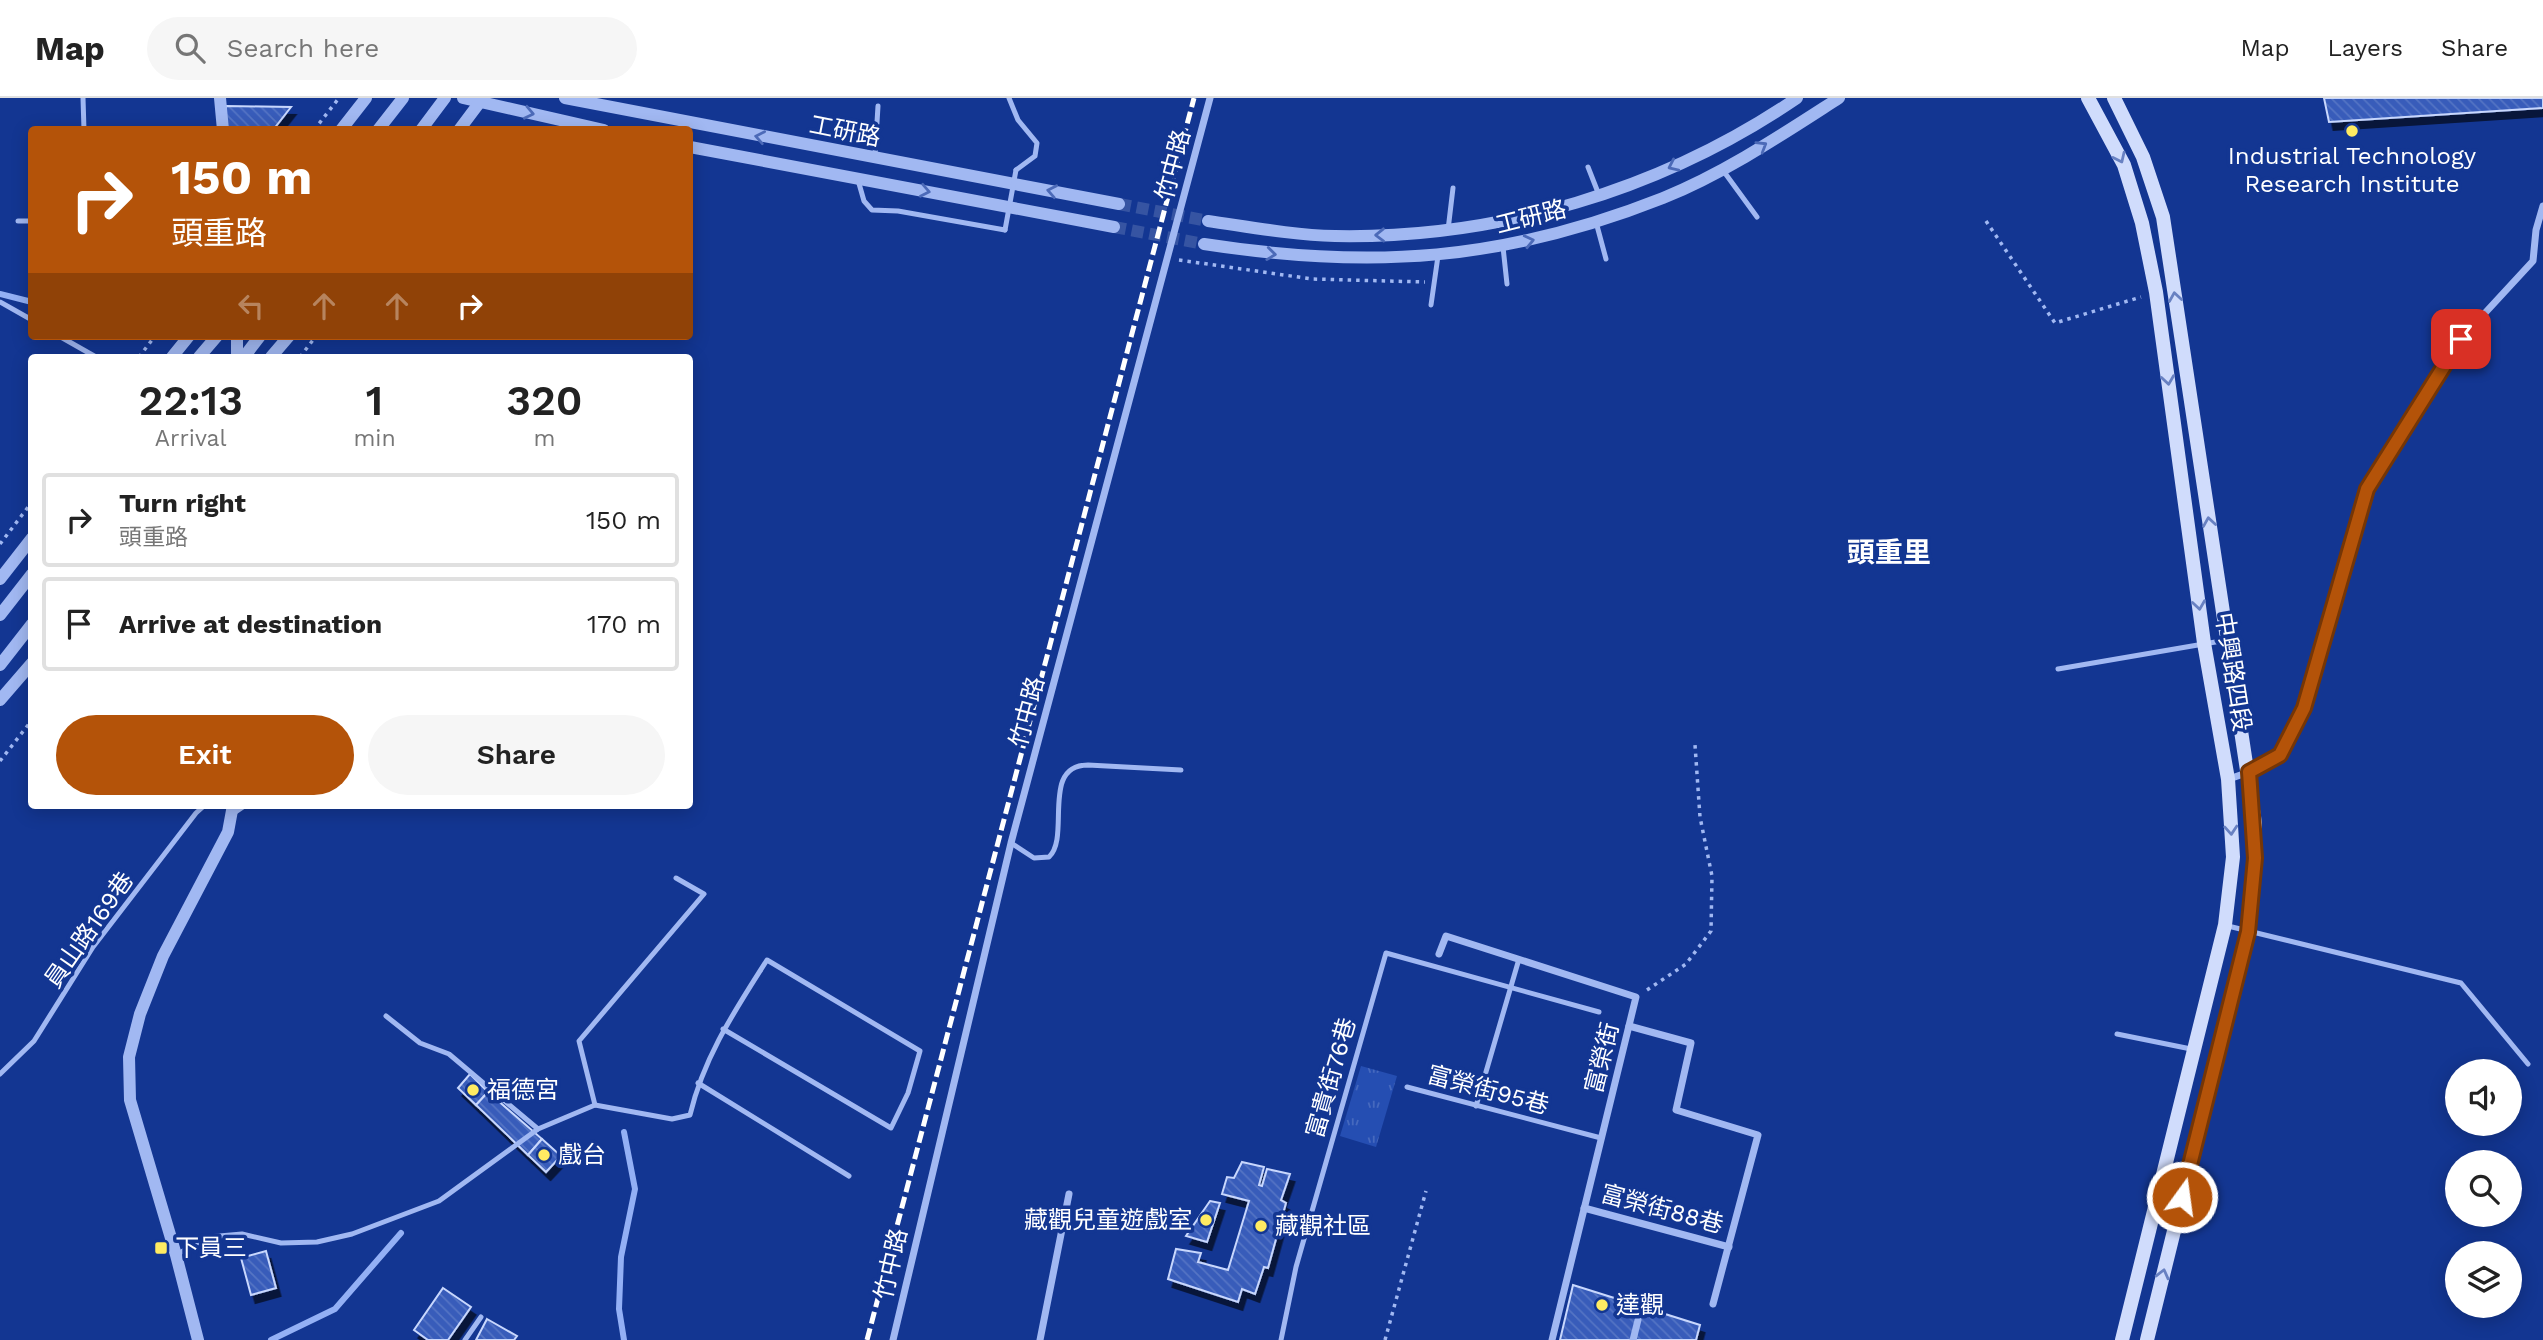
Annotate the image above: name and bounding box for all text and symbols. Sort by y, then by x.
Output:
search box [147,17,637,80]
text: Map [35,29,105,68]
icon: search [171,29,209,67]
text: Search here [227,33,379,63]
text: Map [2241,34,2289,62]
text: Layers [2327,34,2403,62]
text: Share [2441,34,2508,62]
one-way arrow [523,105,535,120]
street label: 工研路 [807,110,883,152]
marker: Industrial Technology Research Institute [2344,123,2360,139]
street label: 竹中路 [1150,127,1196,203]
one-way arrow [754,130,766,145]
one-way arrow [1754,141,1767,154]
place label: Industrial Technology Research Institute [2228,142,2477,198]
text: 150 m [171,148,312,206]
one-way arrow [2112,151,2126,163]
icon: right [56,154,147,245]
one-way arrow [1668,158,1680,172]
one-way arrow [919,183,931,198]
one-way arrow [1046,184,1058,199]
street label: 工研路 [1493,195,1569,239]
text: 頭重路 [171,214,267,252]
one-way arrow [1375,227,1385,243]
one-way arrow [1523,234,1535,249]
one-way arrow [1265,246,1277,261]
icon: left [232,287,270,325]
icon: ahead [305,287,343,325]
icon: ahead [378,287,416,325]
icon: right [451,287,489,325]
one-way arrow [2168,291,2183,303]
pin [2431,309,2491,369]
icon: arrive [2442,320,2480,358]
one-way arrow [2160,374,2175,386]
text: 22:13 [138,376,243,425]
text: 1 [366,376,383,425]
text: 320 [506,376,582,425]
text: Arrival [155,425,227,452]
text: min [353,425,396,452]
text: m [533,425,555,452]
text: Turn right [119,488,246,518]
icon: right [60,501,98,539]
text: 150 m [586,505,661,535]
one-way arrow [2202,516,2217,528]
text: 頭重路 [119,524,188,551]
district label: 頭重里 [1847,536,1931,569]
one-way arrow [2191,599,2206,611]
icon: arrive [60,605,98,643]
text: Arrive at destination [119,609,382,639]
text: 170 m [587,609,661,639]
street label: 中興路四段 [2210,611,2256,733]
street label: 竹中路 [1004,674,1050,750]
button: Exit [56,715,354,795]
button: Share [368,715,665,795]
one-way arrow [2223,825,2238,836]
street label: 員山路169巷 [39,867,139,993]
street label: 富貴街76巷 [1301,1015,1361,1141]
street label: 富榮街 [1580,1020,1624,1096]
map controls [2445,1059,2522,1318]
button: sound [2445,1059,2522,1136]
street label: 富榮街95巷 [1424,1060,1552,1120]
place label: 福德宮 [487,1076,559,1104]
marker: 福德宮 [465,1082,481,1098]
place label: 戲台 [558,1141,606,1169]
marker: 戲台 [536,1147,552,1163]
button: search [2445,1150,2522,1227]
position arrow [2145,1160,2219,1234]
street label: 富榮街88巷 [1598,1179,1726,1239]
place label: 藏觀兒童遊戲室 [1024,1206,1192,1234]
marker: 藏觀兒童遊戲室 [1198,1212,1214,1228]
place label: 藏觀社區 [1275,1212,1371,1240]
marker: 藏觀社區 [1253,1218,1269,1234]
street label: 竹中路 [869,1226,913,1302]
place label: 下員三 [175,1234,247,1262]
marker: 下員三 [153,1240,169,1256]
button: layers [2445,1241,2522,1318]
one-way arrow [2155,1268,2169,1280]
place label: 達觀 [1616,1291,1664,1319]
marker: 達觀 [1594,1297,1610,1313]

